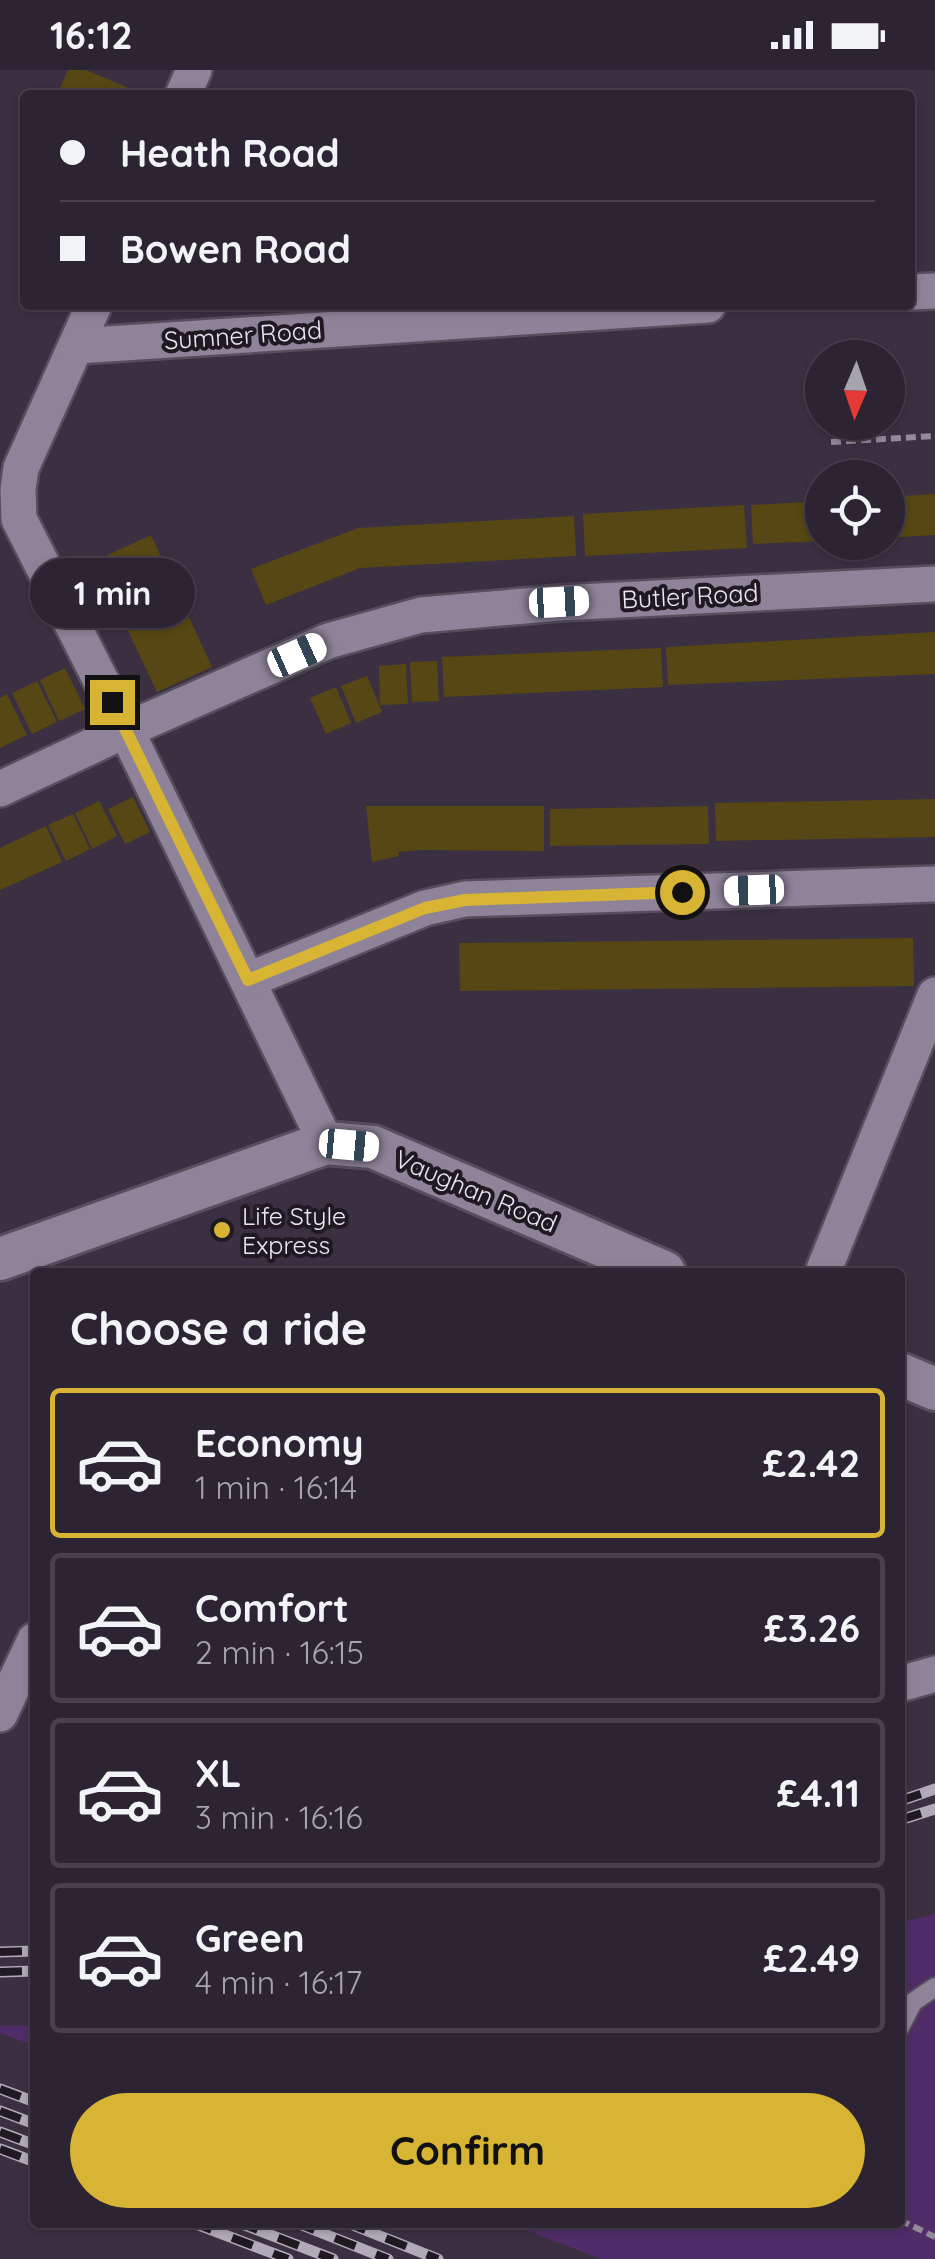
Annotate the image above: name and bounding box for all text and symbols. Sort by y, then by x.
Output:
text: 16:12 [50,11,133,59]
text: Heath Road [120,129,340,177]
text: Bowen Road [120,225,351,273]
street label: Sumner Road [163,314,323,355]
north arrow [805,340,905,440]
map controls [805,340,905,560]
button: locate [805,460,905,560]
callout: 1 min [29,557,194,627]
text: 1 min [74,573,151,613]
street label: Butler Road [621,576,759,615]
car [528,585,590,619]
car [263,629,331,681]
route end [90,680,135,725]
route start [660,870,705,915]
car [723,874,785,906]
car [318,1127,380,1163]
street label: Vaughan Road [390,1142,562,1239]
place label: Life Style Express [242,1200,346,1260]
marker: Life Style Express [211,1219,233,1241]
text: Choose a ride [70,1300,367,1356]
icon: car [75,1418,165,1508]
text: Economy [195,1419,364,1467]
text: £2.42 [762,1439,860,1487]
text: 1 min · 16:14 [195,1467,357,1507]
icon: car [75,1583,165,1673]
text: Comfort [195,1584,349,1632]
text: £3.26 [764,1604,860,1652]
text: 2 min · 16:15 [195,1632,364,1672]
icon: car [75,1748,165,1838]
text: XL [195,1749,241,1797]
text: £4.11 [777,1769,860,1817]
text: 3 min · 16:16 [195,1797,363,1837]
icon: car [75,1913,165,2003]
text: Green [195,1914,305,1962]
text: £2.49 [763,1934,860,1982]
text: 4 min · 16:17 [195,1962,362,2002]
button: Confirm [70,2093,865,2208]

